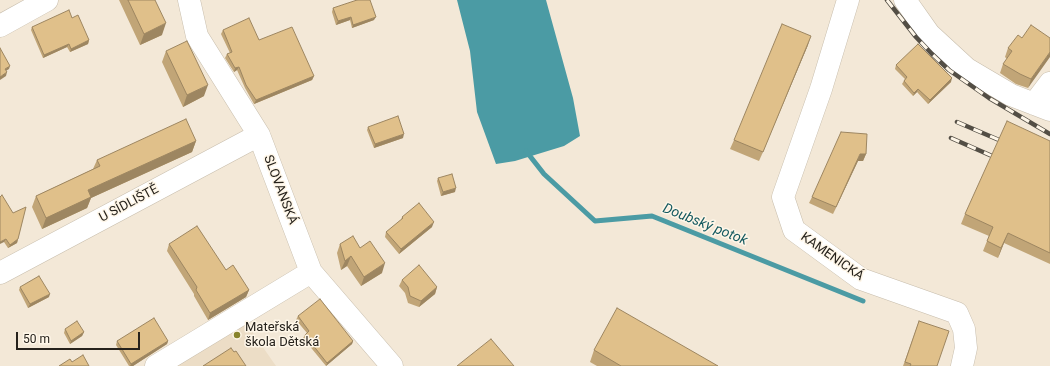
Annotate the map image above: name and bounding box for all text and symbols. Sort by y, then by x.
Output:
street label: SLOVANSKÁ [260,153,300,227]
street label: U SÍDLIŠTĚ [97,182,161,226]
water label: Doubský potok [660,200,750,250]
street label: KAMENICKÁ [798,230,866,284]
place label: Mateřská škola Dětská [245,320,319,351]
scale bar [18,324,142,350]
marker: Mateřská škola Dětská [232,330,242,340]
text: 50 m [23,332,50,346]

